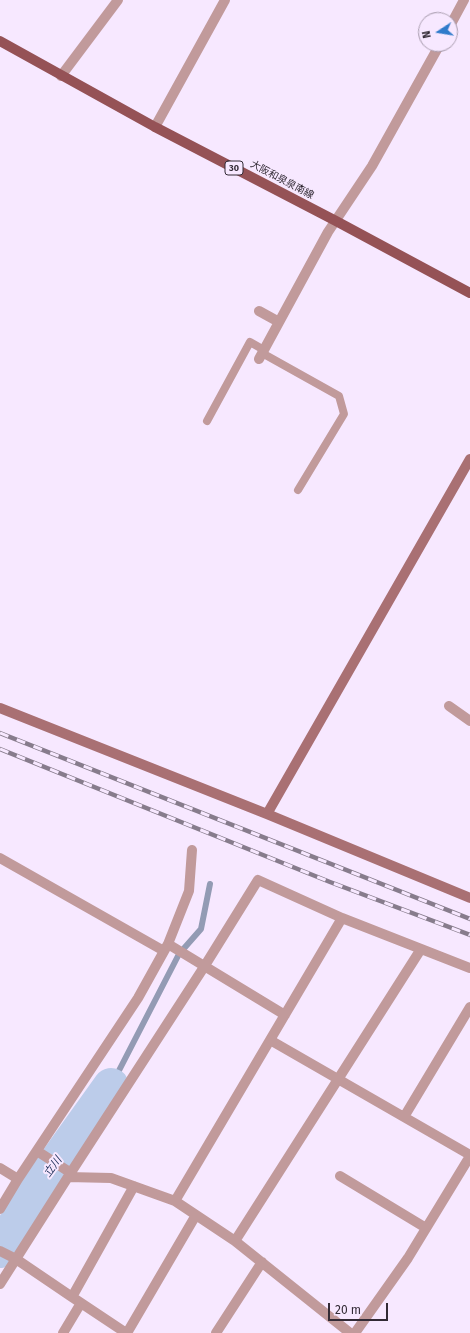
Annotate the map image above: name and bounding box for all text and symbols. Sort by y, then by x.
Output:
north arrow [418,12,458,52]
text: N [420,29,434,39]
street label: 大阪和泉泉南線 [248,158,316,202]
road number: 30 [225,161,243,175]
water label: 立川 [41,1154,65,1180]
scale bar [330,1295,390,1321]
text: 20 m [335,1303,361,1317]

